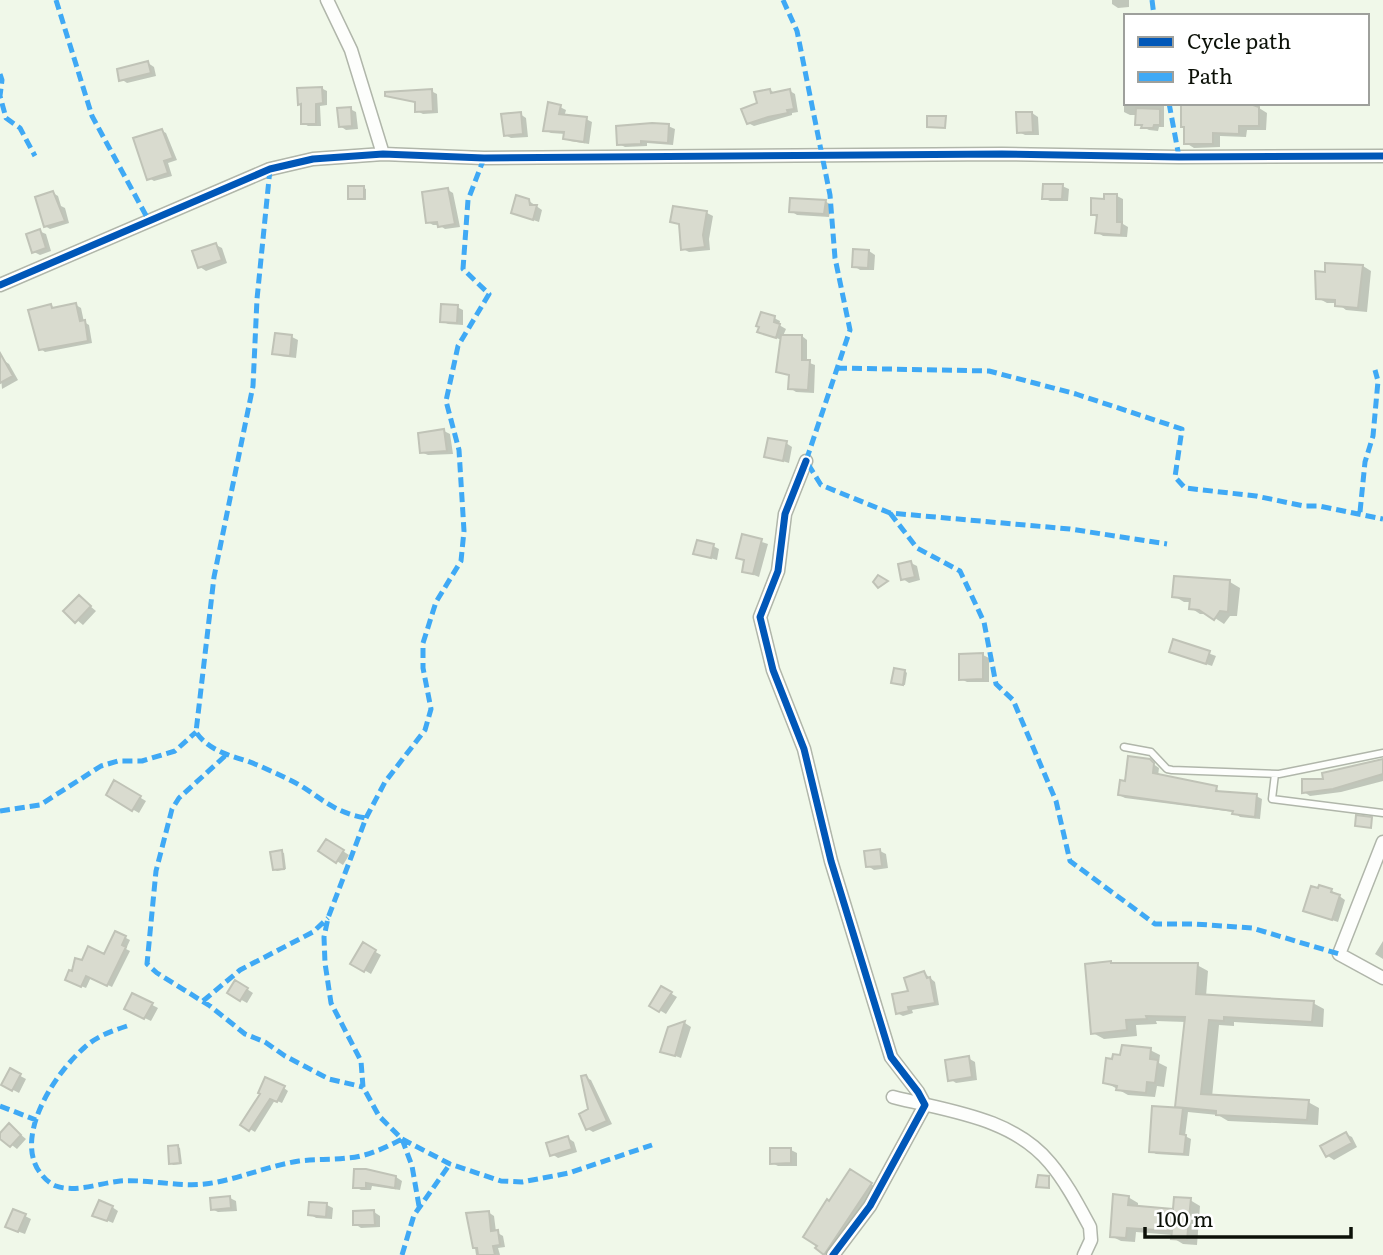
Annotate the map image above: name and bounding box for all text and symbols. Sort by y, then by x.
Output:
legend [1124,14,1369,105]
text: Cycle path [1187,24,1291,55]
text: Path [1187,59,1233,90]
scale bar [1145,1196,1352,1240]
text: 100 m [1156,1202,1213,1233]

